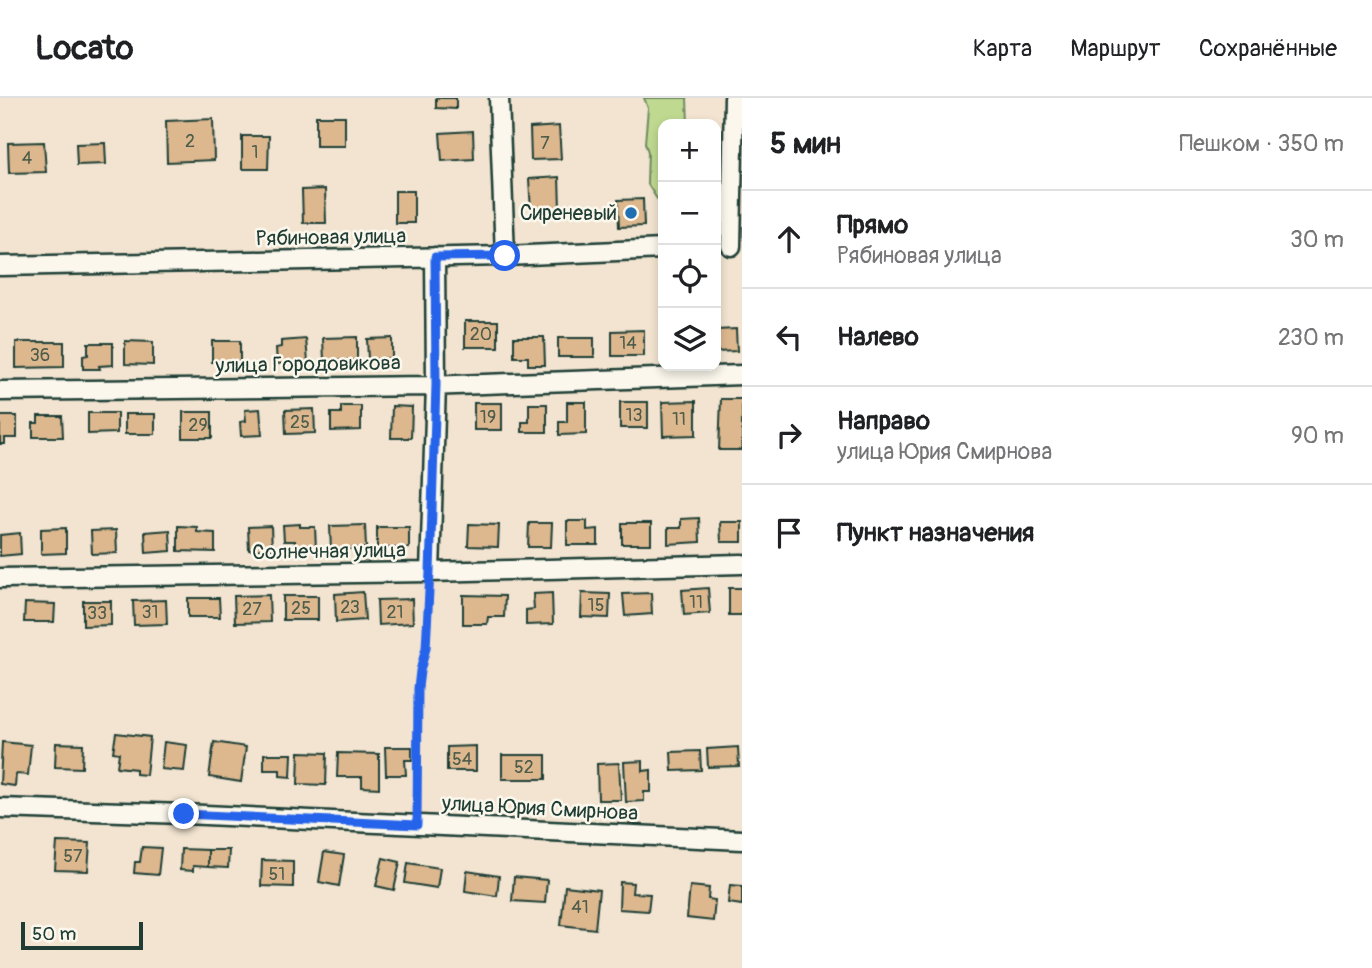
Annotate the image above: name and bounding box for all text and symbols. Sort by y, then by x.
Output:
text: Locato [35,28,133,69]
text: Карта [973,34,1032,63]
text: Маршрут [1070,34,1161,63]
text: Сохранённые [1199,34,1337,63]
map controls [658,119,721,371]
button: + [658,119,721,182]
text: 5 мин [770,125,841,162]
text: Пешком · 350 m [1179,129,1344,158]
house number: 2 [185,130,195,153]
house number: 7 [540,132,550,155]
house number: 1 [251,141,259,164]
house number: 4 [22,147,33,170]
button: − [658,182,721,245]
place label: Сиреневый [520,200,617,227]
marker: Сиреневый [623,205,639,221]
text: Прямо [837,209,908,241]
icon: ahead [770,220,808,258]
street label: Рябиновая улица [256,223,406,252]
text: 30 m [1290,225,1344,254]
route start [489,240,520,271]
text: Рябиновая улица [837,241,1002,270]
button: locate [658,245,721,308]
button: layers [658,308,721,371]
icon: left [770,318,808,356]
text: Налево [837,321,919,353]
house number: 20 [470,323,492,346]
text: 230 m [1278,323,1344,352]
house number: 14 [619,332,637,355]
house number: 36 [30,344,50,367]
street label: улица Городовикова [214,349,401,380]
house number: 13 [625,404,643,427]
text: Направо [837,405,930,437]
house number: 19 [480,406,496,429]
house number: 11 [672,408,686,431]
house number: 25 [290,411,310,434]
house number: 29 [188,414,208,437]
icon: right [770,416,808,454]
text: 90 m [1291,421,1344,450]
text: улица Юрия Смирнова [837,437,1052,466]
icon: arrive [770,514,808,552]
text: Пункт назначения [837,517,1034,549]
street label: Солнечная улица [252,537,406,566]
house number: 11 [689,591,703,614]
house number: 15 [588,594,604,617]
house number: 23 [340,596,360,619]
house number: 25 [291,597,311,620]
house number: 27 [242,598,262,621]
house number: 31 [141,601,159,624]
house number: 21 [386,601,404,624]
house number: 33 [87,602,107,625]
house number: 54 [452,748,473,771]
house number: 52 [514,756,534,779]
street label: улица Юрия Смирнова [440,790,639,827]
route end [168,798,199,829]
house number: 57 [63,845,83,868]
house number: 51 [269,863,285,886]
house number: 41 [571,896,589,919]
scale bar [21,919,144,951]
text: 50 m [32,922,76,946]

